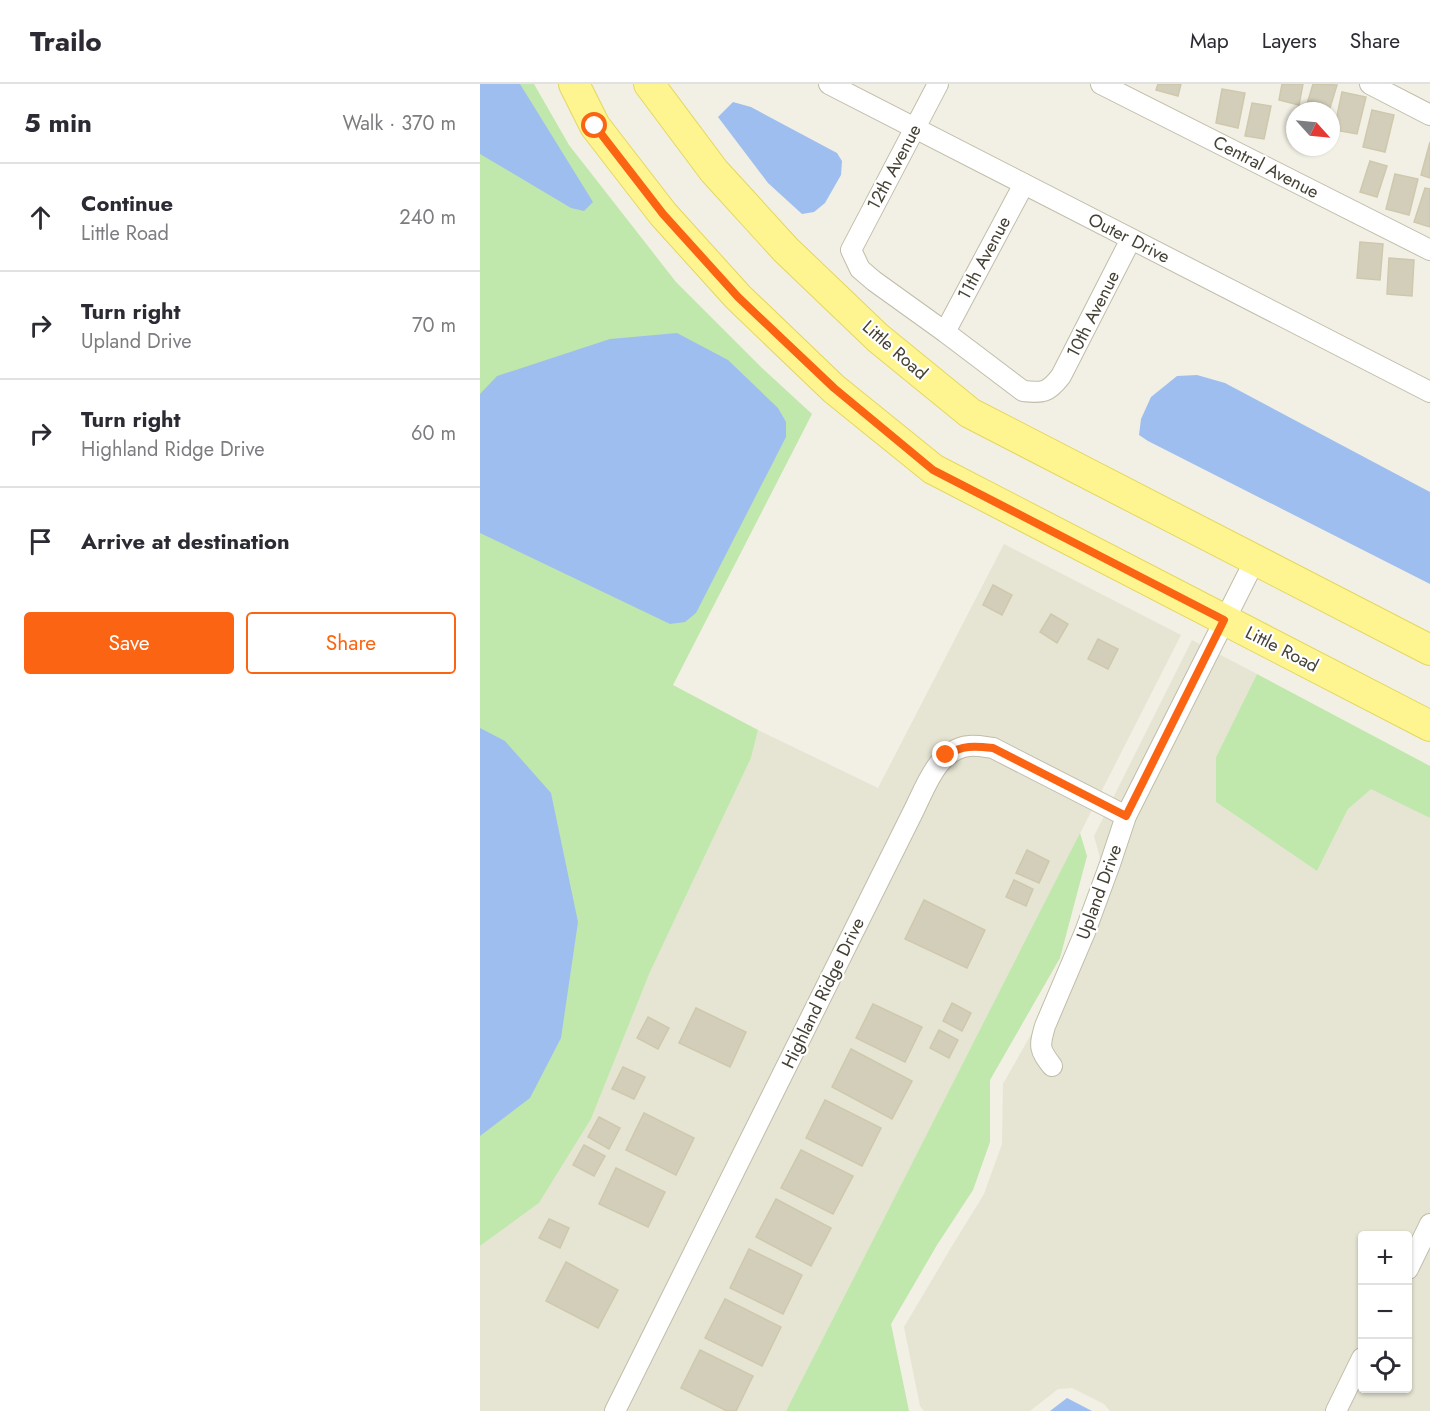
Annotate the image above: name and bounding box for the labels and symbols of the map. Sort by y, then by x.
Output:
north arrow [1286,102,1340,156]
route start [581,112,607,138]
street label: 12th Avenue [861,120,927,214]
street label: Central Avenue [1209,129,1323,205]
street label: Outer Drive [1084,206,1174,270]
street label: 11th Avenue [951,212,1017,304]
street label: 10th Avenue [1060,266,1126,362]
street label: Little Road [857,314,933,386]
street label: Little Road [1241,619,1323,679]
route end [932,741,958,767]
street label: Upland Drive [1070,841,1128,943]
street label: Highland Ridge Drive [775,913,871,1073]

